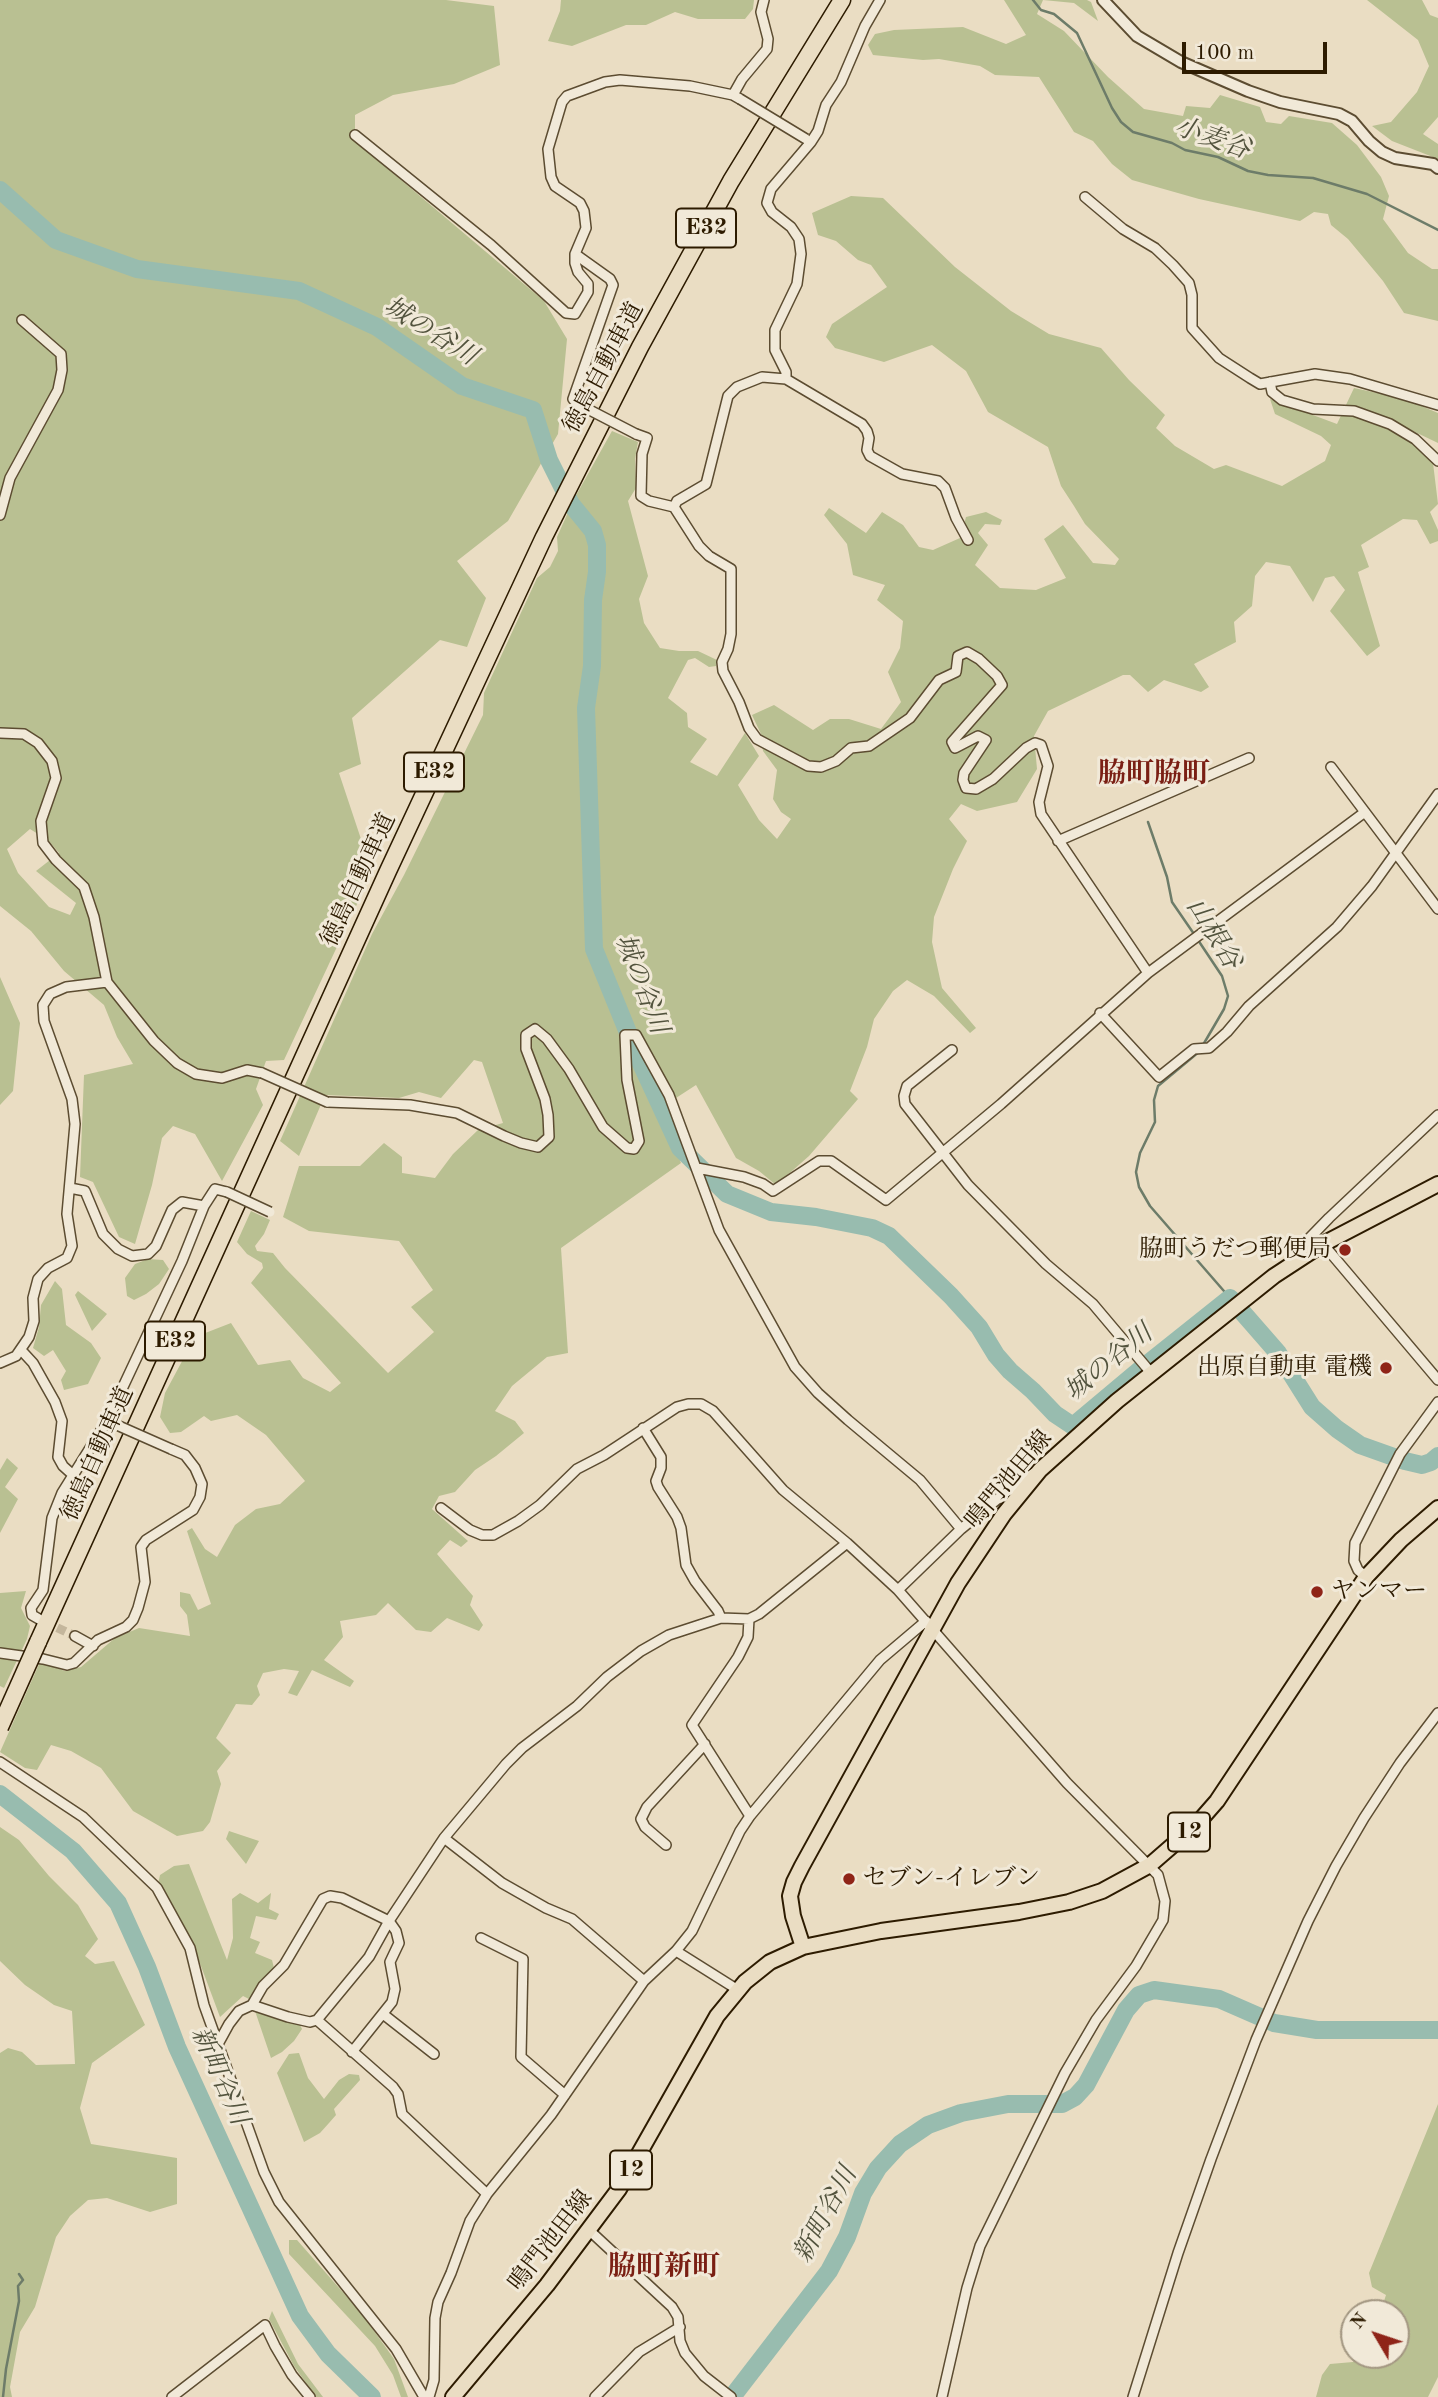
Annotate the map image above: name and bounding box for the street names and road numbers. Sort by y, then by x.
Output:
road number: E32 [676,208,736,247]
street label: 徳島自動車道 [557,298,651,438]
road number: E32 [404,752,464,792]
street label: 徳島自動車道 [316,809,402,951]
road number: E32 [145,1322,205,1360]
street label: 徳島自動車道 [56,1382,140,1526]
street label: 鳴門池田線 [959,1425,1059,1535]
road number: 12 [1168,1812,1210,1852]
road number: 12 [610,2150,652,2190]
street label: 鳴門池田線 [503,2185,599,2297]

